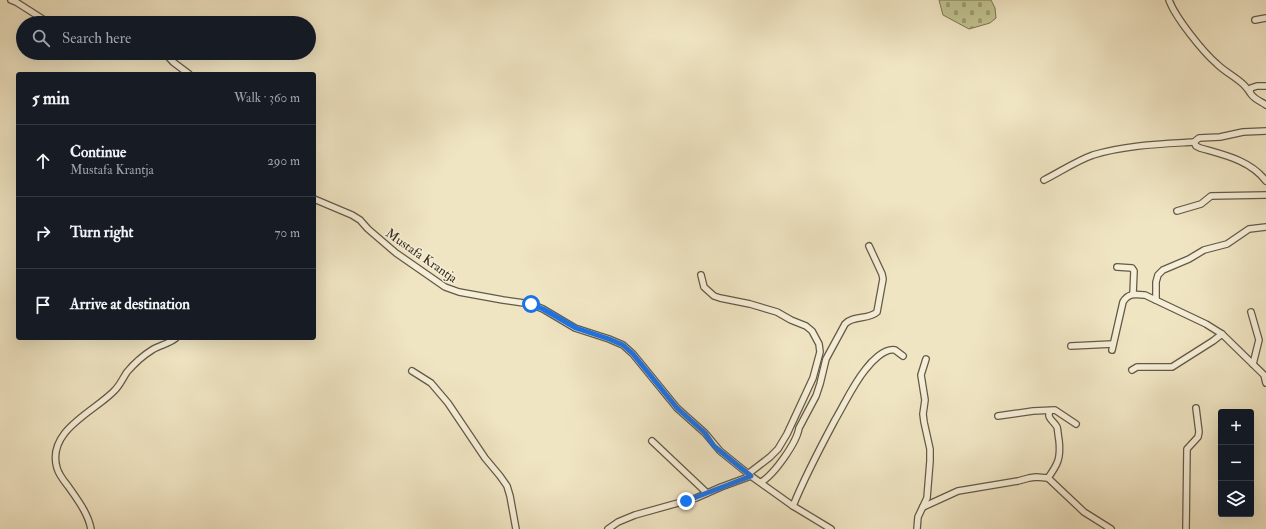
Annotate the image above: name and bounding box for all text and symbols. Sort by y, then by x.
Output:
search box [16,16,316,60]
icon: search [30,27,52,49]
text: Search here [62,29,131,48]
text: 5 min [32,88,70,109]
text: Walk · 360 m [234,90,300,106]
text: Continue [70,143,126,162]
icon: ahead [32,150,54,172]
text: 290 m [267,153,300,169]
text: Mustafa Krantja [70,162,154,178]
icon: right [32,222,54,244]
text: Turn right [70,223,133,242]
text: 70 m [275,225,300,241]
street label: Mustafa Krantja [382,225,461,287]
icon: arrive [32,294,54,316]
text: Arrive at destination [70,295,190,314]
route start [522,295,540,313]
map controls [1218,409,1254,517]
button: + [1218,409,1254,445]
button: − [1218,445,1254,481]
button: layers [1218,481,1254,517]
route end [677,492,695,510]

